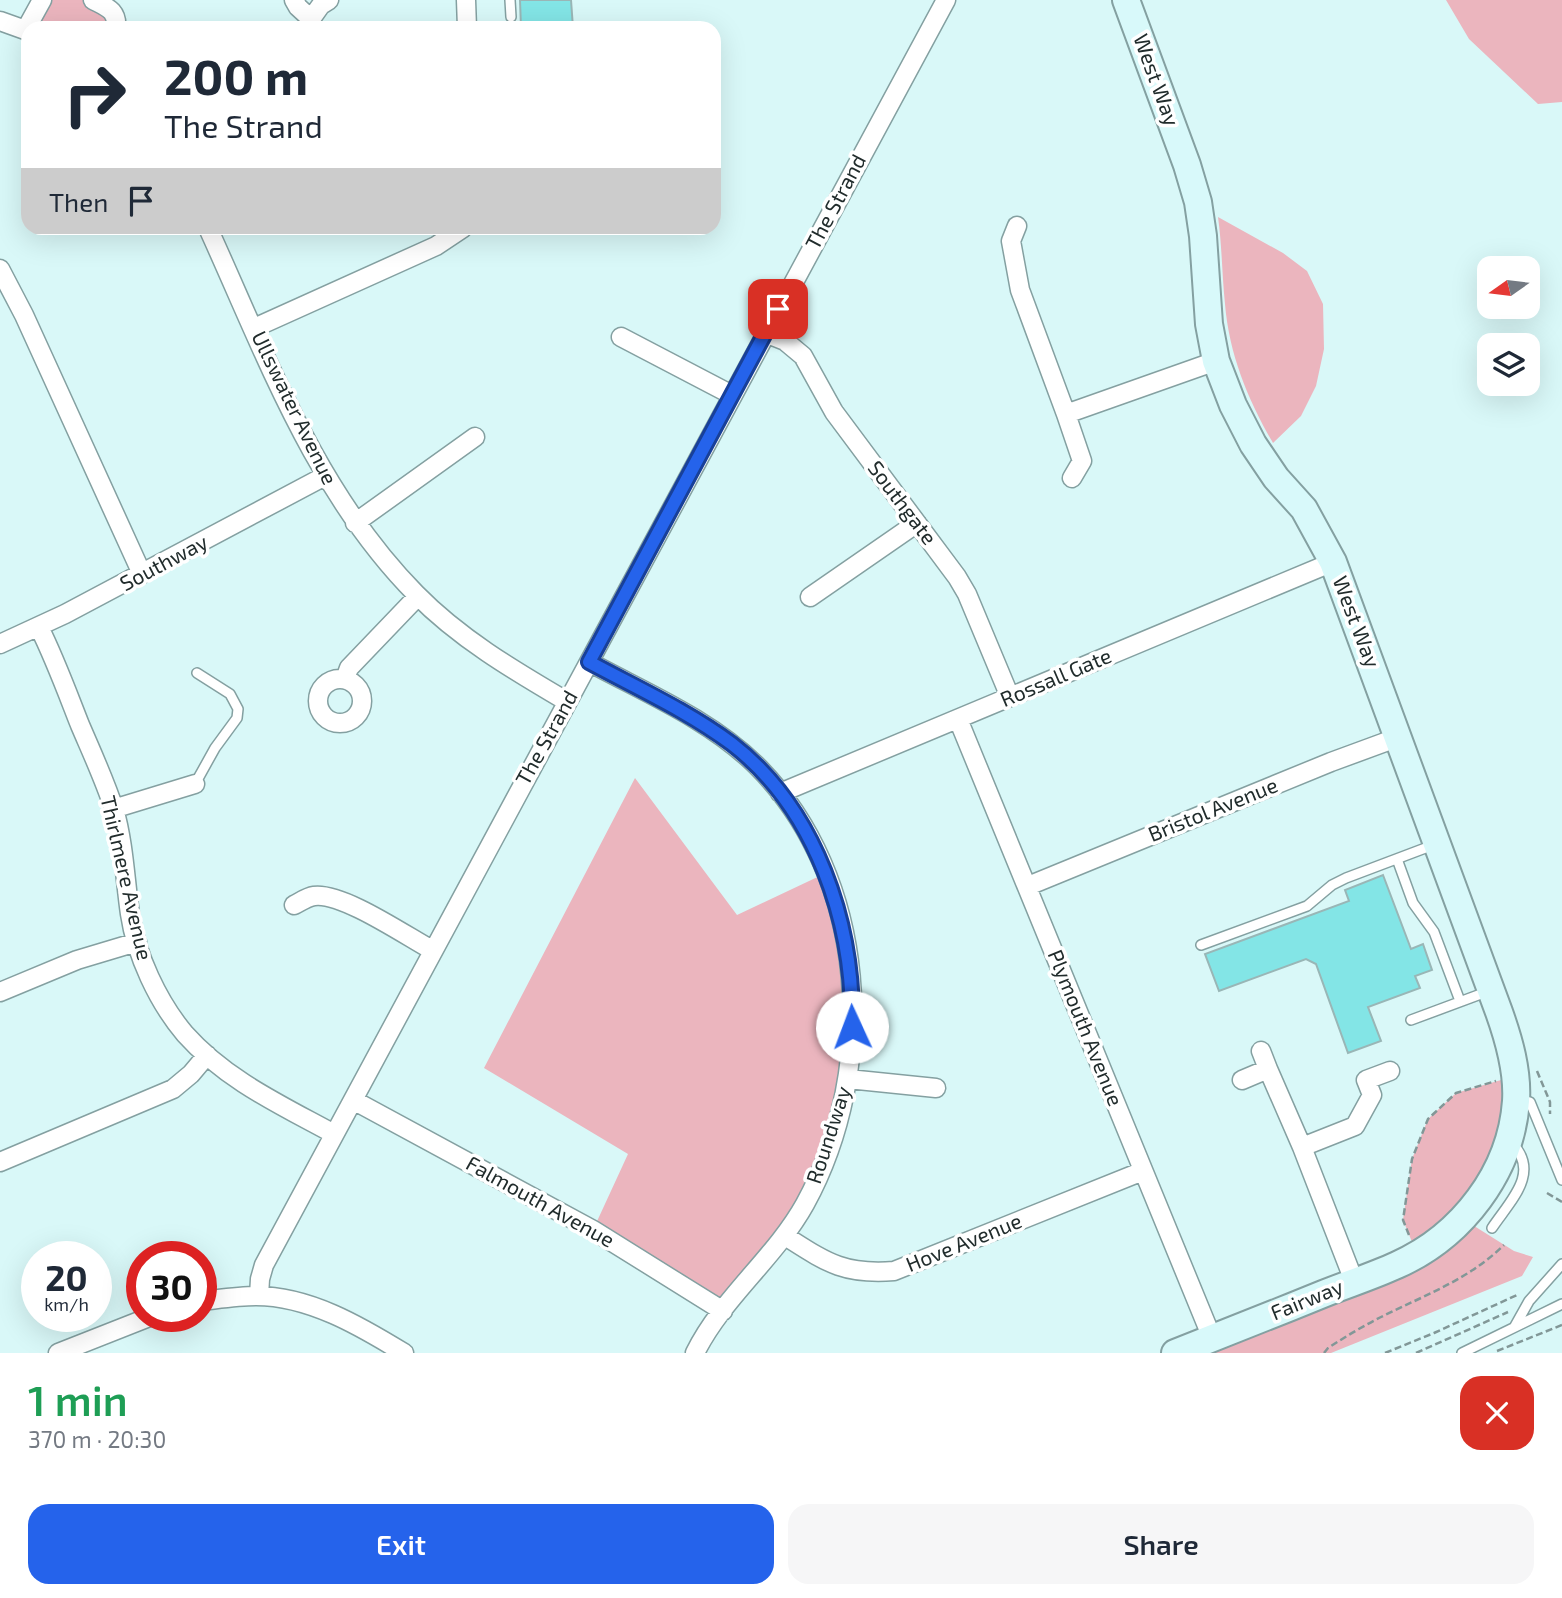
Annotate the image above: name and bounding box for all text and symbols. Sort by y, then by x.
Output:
street label: West Way [1129,30,1186,129]
text: 200 m [164,46,308,105]
icon: right [49,49,140,140]
text: The Strand [164,106,323,144]
street label: The Strand [799,149,870,253]
icon: arrive [122,182,160,220]
text: Then [49,186,108,217]
north arrow [1477,256,1540,318]
map controls [1477,256,1540,396]
pin [748,279,808,339]
icon: arrive [759,290,797,328]
street label: Ullswater Avenue [247,326,343,488]
button: layers [1477,333,1540,396]
street label: Southgate [864,455,943,549]
street label: Southway [115,528,211,595]
street label: West Way [1328,572,1386,671]
street label: Rossall Gate [996,642,1115,711]
street label: The Strand [509,686,582,789]
street label: Bristol Avenue [1144,771,1281,846]
street label: Thirlmere Avenue [96,793,159,962]
street label: Plymouth Avenue [1044,946,1129,1109]
position arrow [815,990,889,1064]
street label: Roundway [800,1083,855,1186]
street label: Falmouth Avenue [462,1150,619,1252]
street label: Hove Avenue [902,1207,1025,1276]
speed limit sign: 30 [126,1241,217,1332]
text: 20 [45,1256,88,1298]
street label: Fairway [1267,1273,1346,1324]
text: km/h [44,1293,89,1315]
text: 1 min [28,1374,128,1424]
button: close [1460,1376,1534,1450]
text: 370 m · 20:30 [28,1425,166,1453]
button: Exit [28,1504,774,1584]
button: Share [788,1504,1534,1584]

